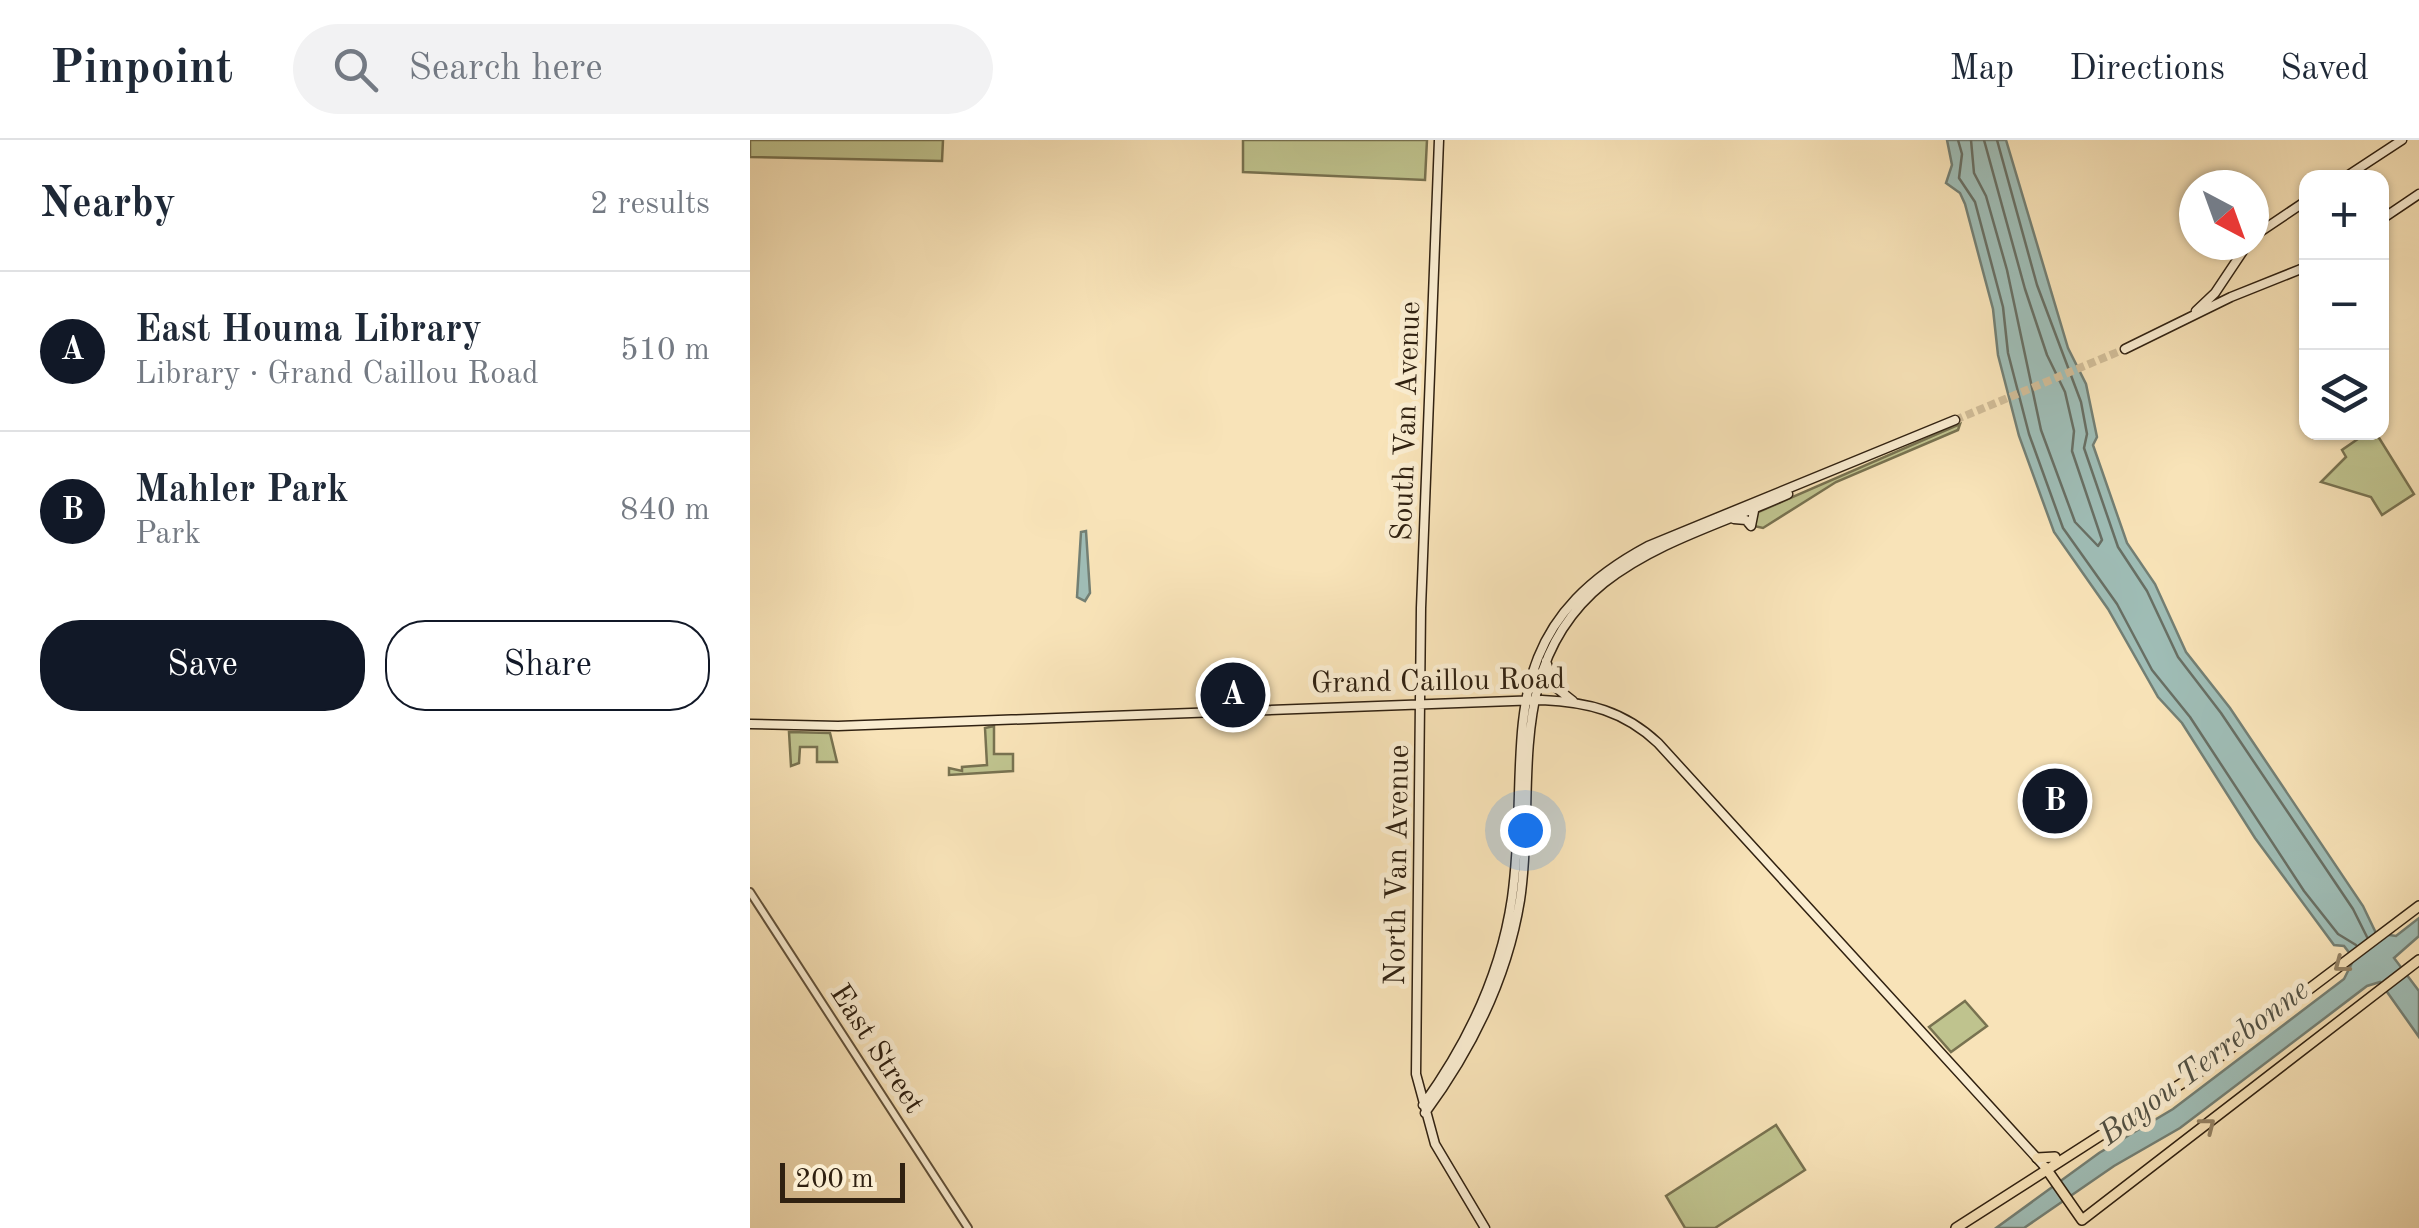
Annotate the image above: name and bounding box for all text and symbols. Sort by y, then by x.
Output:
search box [293,24,993,114]
icon: search [328,42,383,97]
text: Pinpoint [50,45,233,93]
text: Search here [408,50,603,88]
text: Map [1949,52,2014,87]
text: Directions [2069,52,2225,87]
text: Saved [2280,52,2369,87]
north arrow [2179,170,2269,260]
map controls [2299,170,2389,440]
button: + [2299,170,2389,260]
text: Nearby [40,184,176,226]
text: 2 results [590,189,710,221]
button: − [2299,260,2389,350]
street label: South Van Avenue [1388,301,1426,542]
text: East Houma Library [135,312,482,350]
text: A [60,335,85,367]
text: 510 m [620,335,710,367]
button: layers [2299,350,2389,440]
text: Library · Grand Caillou Road [135,359,539,391]
text: Mahler Park [135,472,348,510]
text: B [61,495,84,527]
text: 840 m [620,495,710,527]
text: Park [135,519,201,551]
button: Save [40,620,365,711]
button: Share [385,620,710,711]
pin: A [1200,658,1266,732]
street label: Grand Caillou Road [1311,665,1565,699]
street label: North Van Avenue [1381,744,1415,986]
pin: B [2022,764,2088,838]
your location [1500,805,1551,856]
one-way arrow [2334,953,2352,970]
water label: Bayou Terrebonne [2093,974,2316,1153]
street label: East Street [824,979,929,1119]
one-way arrow [2196,1119,2214,1137]
scale bar [780,1158,905,1202]
text: 200 m [795,1166,874,1194]

